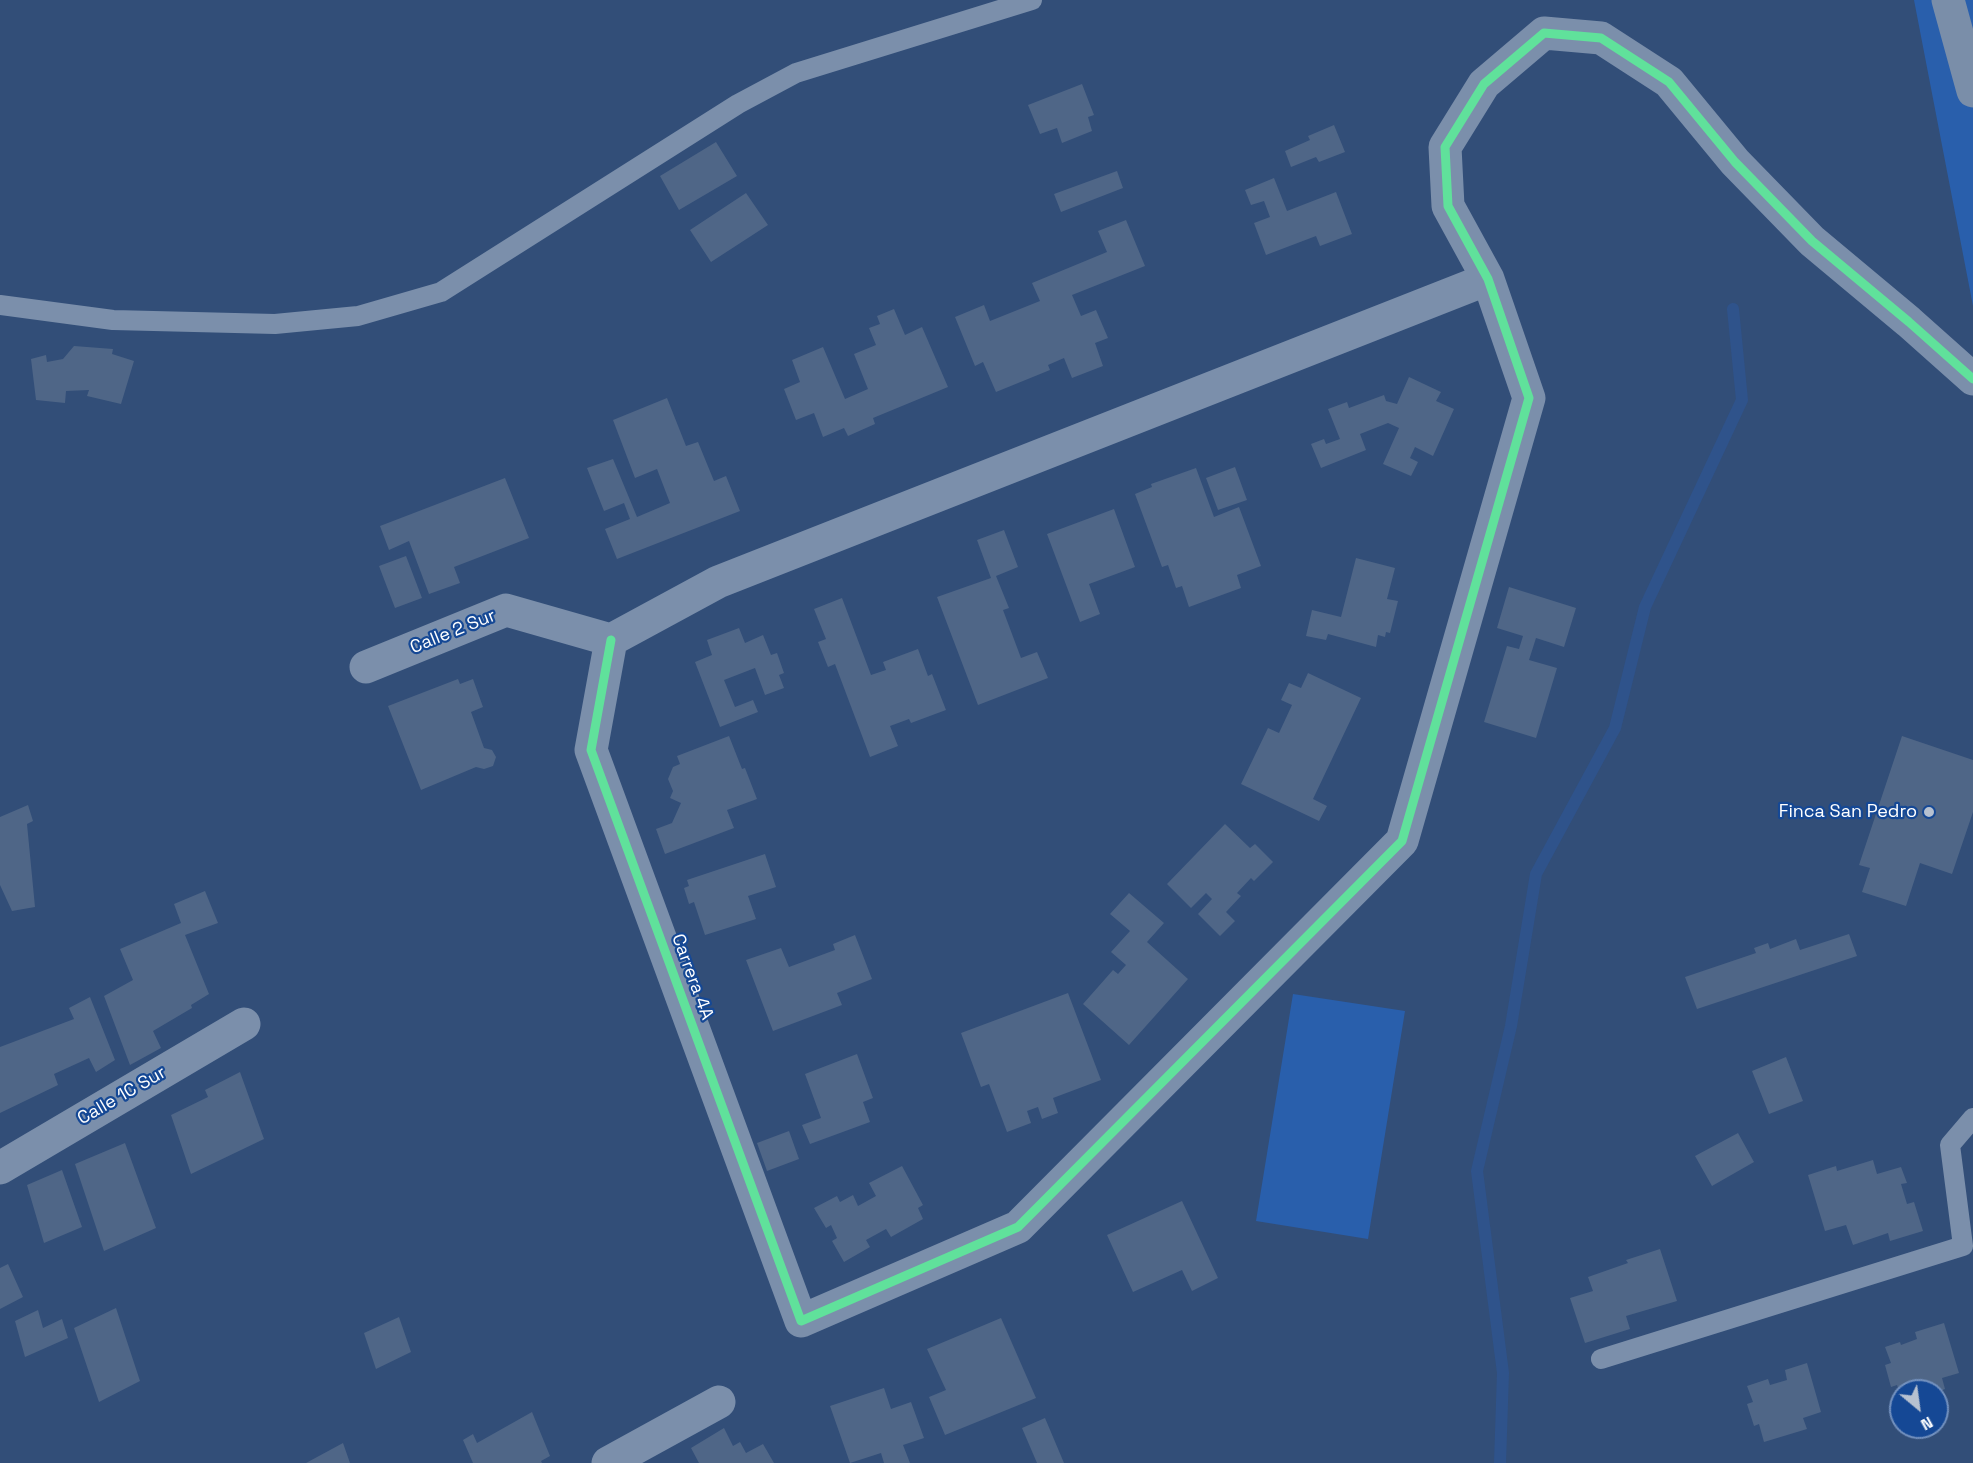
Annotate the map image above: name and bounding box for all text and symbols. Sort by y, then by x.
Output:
street label: Calle 2 Sur [407,605,499,659]
place label: Finca San Pedro [1779,801,1917,823]
marker: Finca San Pedro [1922,805,1936,819]
street label: Carrera 4A [666,931,718,1023]
street label: Calle 1C Sur [74,1062,170,1130]
north arrow [1889,1379,1949,1439]
text: N [1917,1412,1937,1435]

